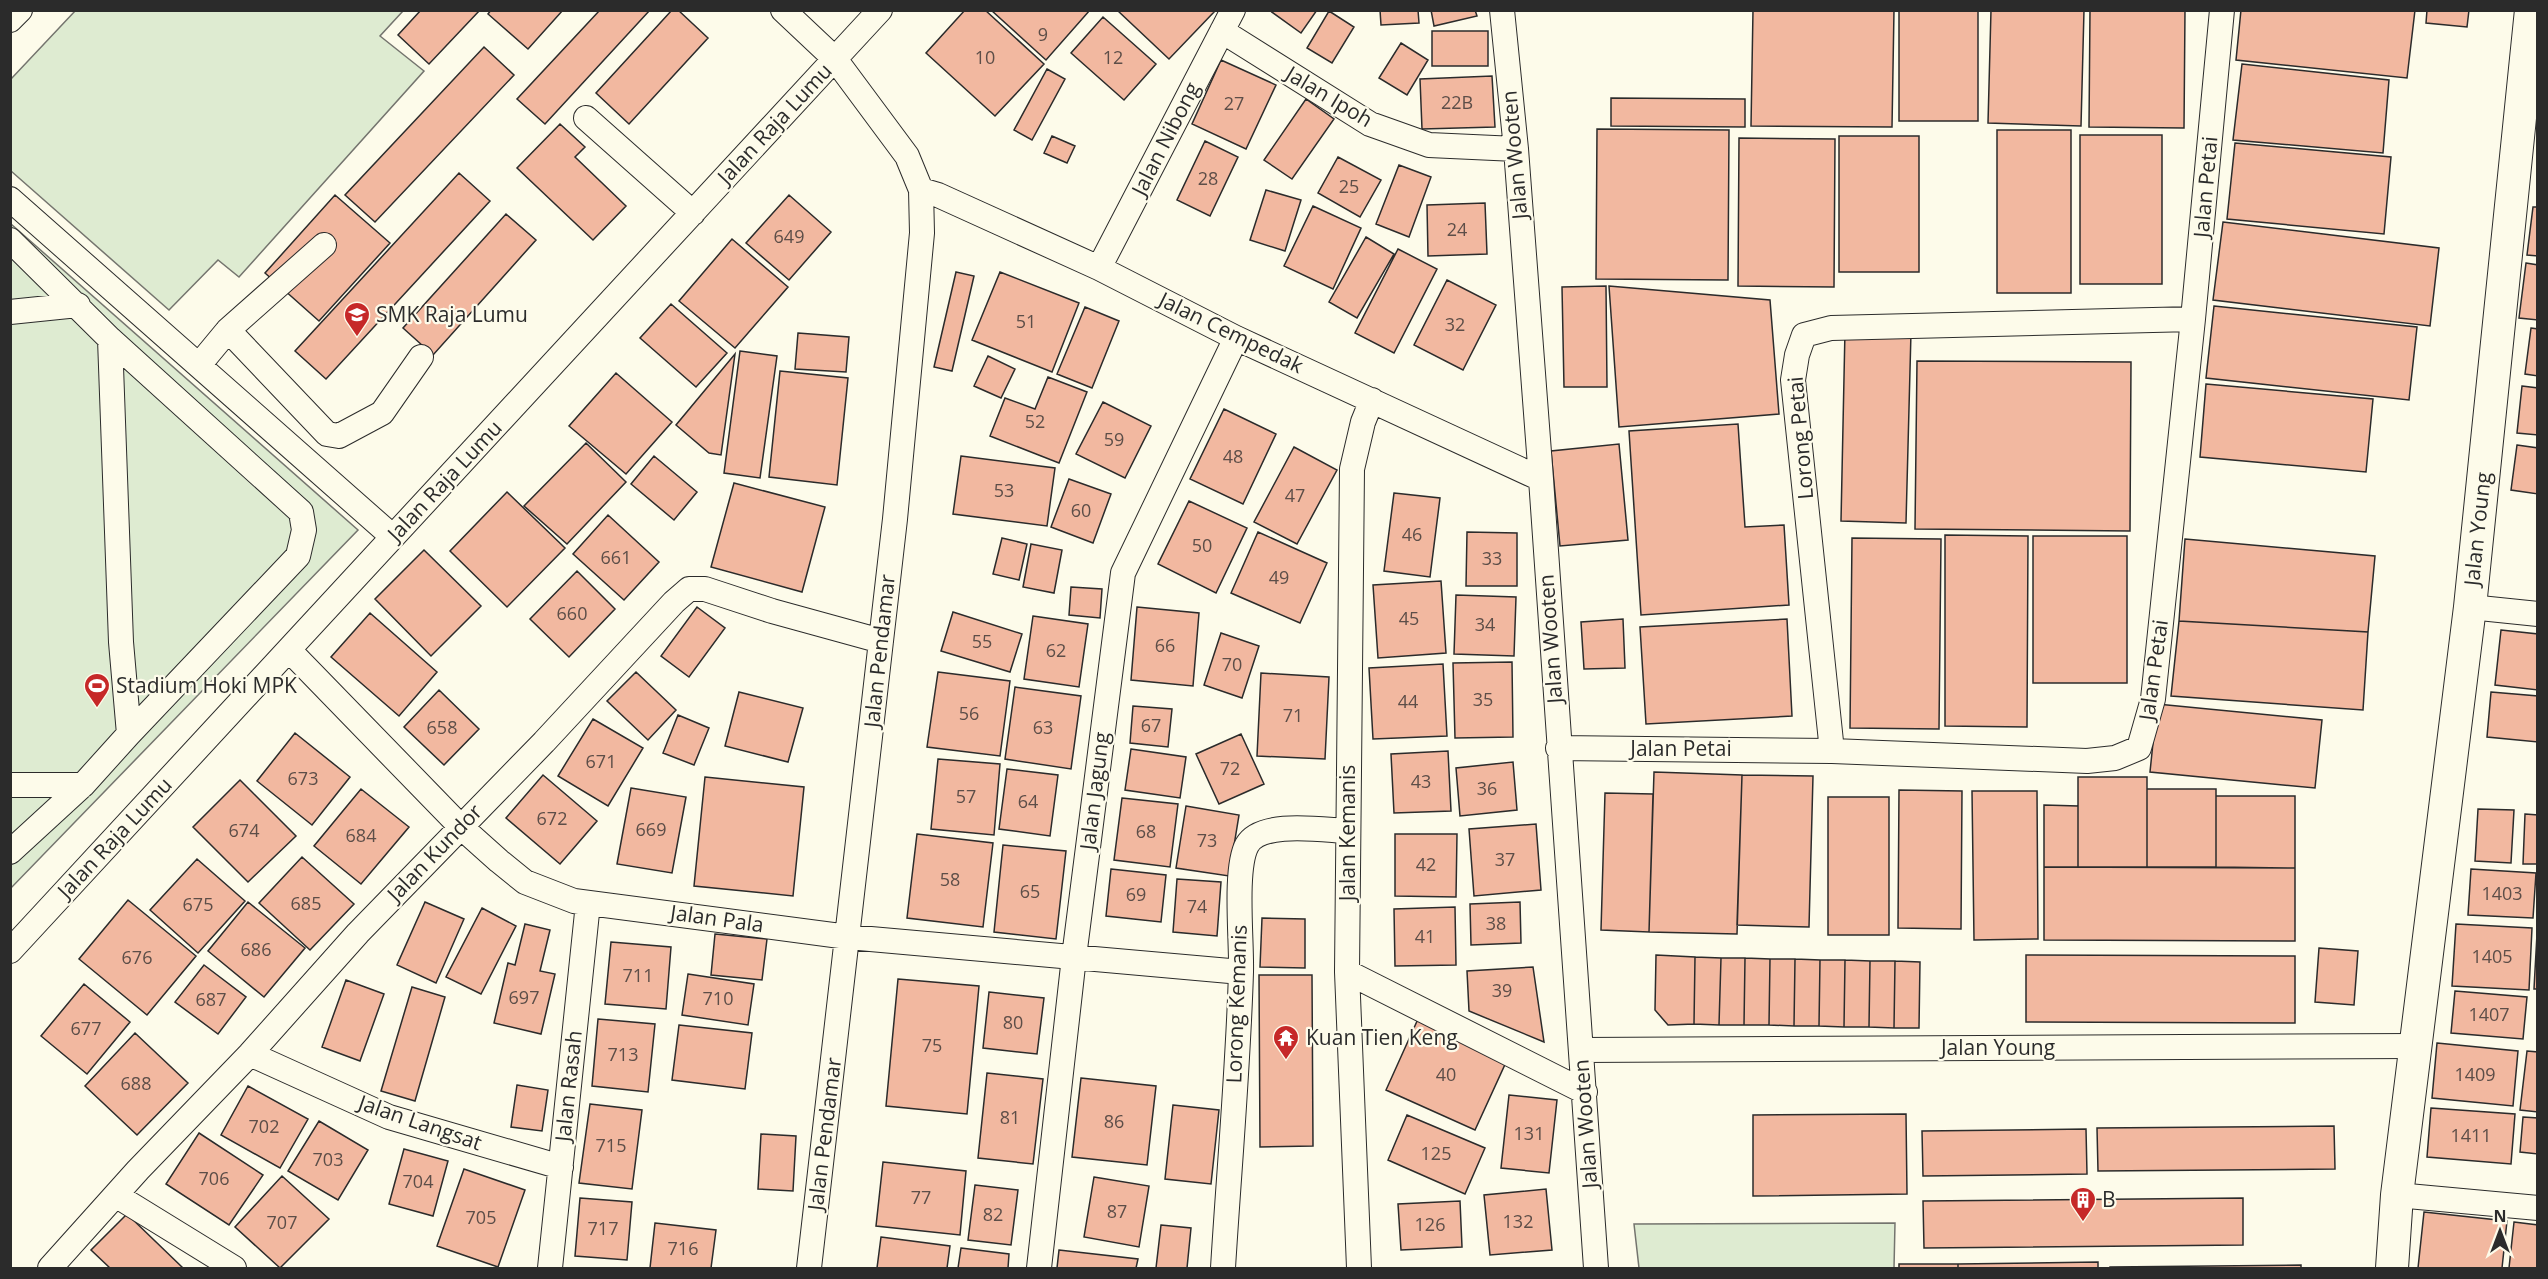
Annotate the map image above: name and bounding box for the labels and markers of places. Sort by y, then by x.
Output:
school or university icon: SMK Raja Lumu [342,300,372,338]
place label: SMK Raja Lumu [376,300,528,328]
sports icon: Stadium Hoki MPK [82,671,112,709]
place label: Stadium Hoki MPK [116,671,297,699]
temple icon: Kuan Tien Keng [1271,1023,1301,1061]
place label: Kuan Tien Keng [1306,1023,1458,1051]
building icon: B [2068,1185,2098,1223]
place label: B [2102,1185,2116,1213]

